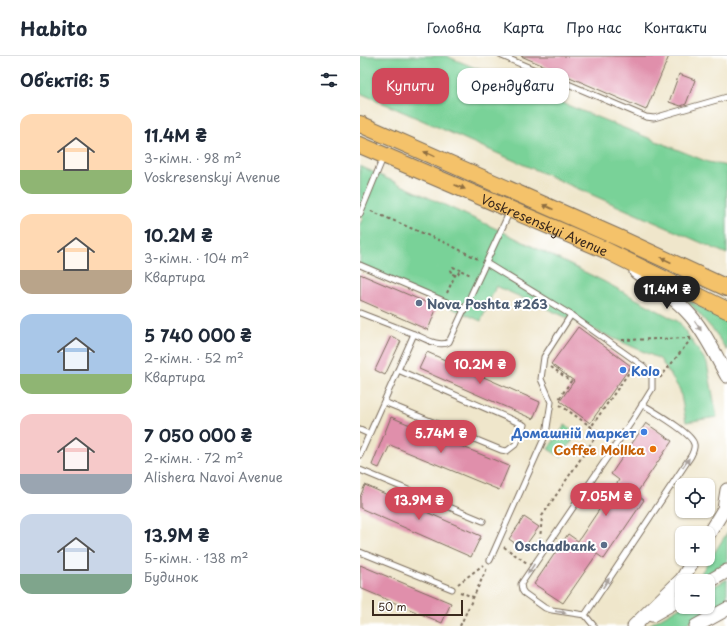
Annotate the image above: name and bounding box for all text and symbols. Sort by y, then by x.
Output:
text: Habito [20,14,87,42]
text: Головна [427,17,481,38]
text: Карта [503,17,544,38]
text: Про нас [566,17,622,38]
text: Контакти [644,17,707,38]
text: Об’єктів: 5 [20,67,110,93]
chip: Купити [372,68,449,104]
chip: Орендувати [457,68,569,104]
icon: filters [318,69,340,91]
text: 11.4M ₴ [144,122,207,148]
icon: home [52,130,100,178]
text: 3-кімн. · 98 m² [144,148,242,167]
one-way arrow [423,151,434,157]
text: Voskresenskyi Avenue [144,167,280,186]
one-way arrow [455,185,467,191]
street label: Voskresenskyi Avenue [478,188,612,260]
one-way arrow [541,203,553,209]
text: 10.2M ₴ [144,222,213,248]
icon: home [52,230,100,278]
text: 3-кімн. · 104 m² [144,248,249,267]
one-way arrow [661,257,672,263]
text: Квартира [144,267,205,286]
pin: 11.4M ₴ [630,276,704,310]
text: 11.4M ₴ [643,279,691,298]
place label: Nova Poshta #263 [427,294,548,313]
marker: Nova Poshta #263 [414,298,424,308]
one-way arrow [694,321,702,332]
text: 5 740 000 ₴ [144,322,252,348]
icon: home [52,330,100,378]
text: 2-кімн. · 52 m² [144,348,244,367]
pin: 10.2M ₴ [443,351,517,385]
text: 10.2M ₴ [454,354,506,373]
place label: Kolo [631,361,660,380]
marker: Kolo [618,365,628,375]
text: Квартира [144,367,205,386]
pin: 5.74M ₴ [404,420,478,454]
text: 7 050 000 ₴ [144,422,252,448]
text: 5.74M ₴ [415,423,467,442]
place label: Домашній маркет [511,423,636,442]
marker: Домашній маркет [639,427,649,437]
icon: home [52,430,100,478]
place label: Coffee Mollka [554,440,645,459]
marker: Coffee Mollka [648,444,658,454]
text: 2-кімн. · 72 m² [144,448,243,467]
one-way arrow [682,458,690,468]
text: Alishera Navoi Avenue [144,467,283,486]
map controls [675,478,715,614]
button: locate [675,478,715,518]
pin: 7.05M ₴ [569,483,643,517]
text: 7.05M ₴ [579,486,633,505]
pin: 13.9M ₴ [382,487,456,521]
text: 13.9M ₴ [394,490,444,509]
text: 13.9M ₴ [144,522,210,548]
button: + [675,526,715,566]
icon: home [52,530,100,578]
place label: Oschadbank [515,536,596,555]
marker: Oschadbank [599,540,609,550]
text: 5-кімн. · 138 m² [144,548,249,567]
one-way arrow [527,564,535,574]
text: Будинок [144,567,198,586]
button: − [675,574,715,614]
one-way arrow [602,578,610,588]
scale bar [372,598,463,617]
text: 50 m [378,598,407,615]
one-way arrow [555,609,567,615]

